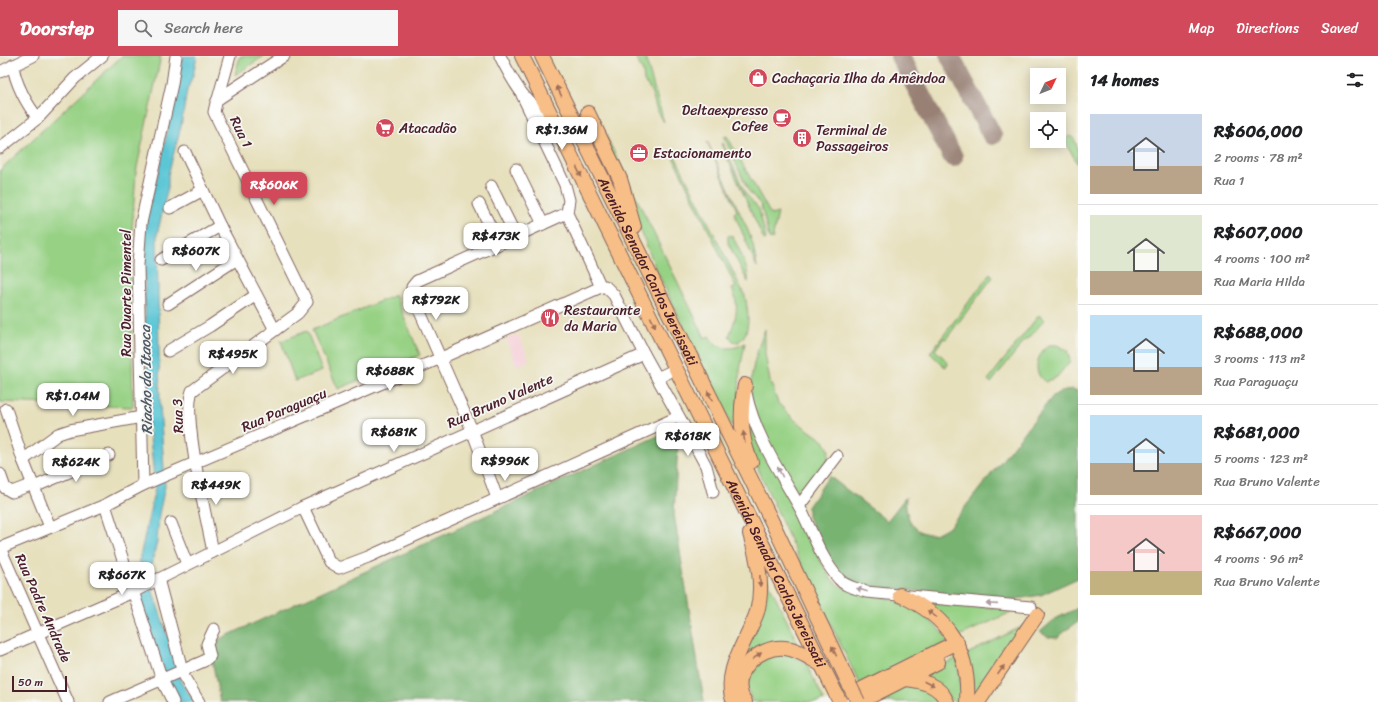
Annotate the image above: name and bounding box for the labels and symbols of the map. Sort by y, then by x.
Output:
place label: Cachaçaria Ilha da Amêndoa [772,66,946,91]
shop icon: Cachaçaria Ilha da Amêndoa [747,67,769,89]
north arrow [1030,68,1066,104]
one-way arrow [556,85,562,96]
place label: Deltaexpresso Cofee [682,98,768,139]
cafe icon: Deltaexpresso Cofee [771,107,793,129]
street label: Rua 1 [223,112,259,152]
place label: Atacadão [398,116,457,141]
supermarket icon: Atacadão [374,117,396,139]
pin: R$1.36M [525,117,599,151]
place label: Terminal de Passageiros [816,118,889,159]
building icon: Terminal de Passageiros [791,127,813,149]
place label: Estacionamento [653,141,751,166]
office icon: Estacionamento [628,142,650,164]
one-way arrow [576,166,582,178]
street label: Avenida Senador Carlos Jereissati [591,171,706,371]
pin: R$606K [241,172,307,206]
pin: R$473K [463,223,529,257]
street label: Rua Duarte Pimentel [114,228,139,357]
pin: R$607K [163,238,229,272]
pin: R$792K [403,287,469,321]
place label: Restaurante da Maria [564,298,640,339]
restaurant icon: Restaurante da Maria [539,307,561,329]
one-way arrow [650,316,656,328]
water label: Riacho da Itaoca [132,324,160,435]
pin: R$495K [200,341,266,375]
pin: R$688K [357,358,423,392]
street label: Rua Bruno Valente [443,366,557,436]
street label: Rua Paraguaçu [237,381,331,439]
pin: R$1.04M [36,383,110,417]
one-way arrow [706,390,713,401]
street label: Rua 3 [165,398,191,434]
pin: R$681K [361,419,427,453]
pin: R$618K [655,423,721,457]
one-way arrow [741,431,747,443]
pin: R$996K [472,448,538,482]
pin: R$624K [43,449,109,483]
one-way arrow [777,466,783,478]
pin: R$449K [183,472,249,506]
street label: Avenida Senador Carlos Jereissati [719,473,834,673]
street label: Rua Padre Andrade [8,550,78,667]
pin: R$667K [89,562,155,596]
one-way arrow [757,575,763,588]
one-way arrow [855,587,867,593]
one-way arrow [986,600,998,607]
one-way arrow [927,611,937,619]
one-way arrow [831,646,837,657]
one-way arrow [751,652,762,660]
one-way arrow [997,665,1005,675]
scale bar [12,674,67,693]
one-way arrow [923,681,935,688]

